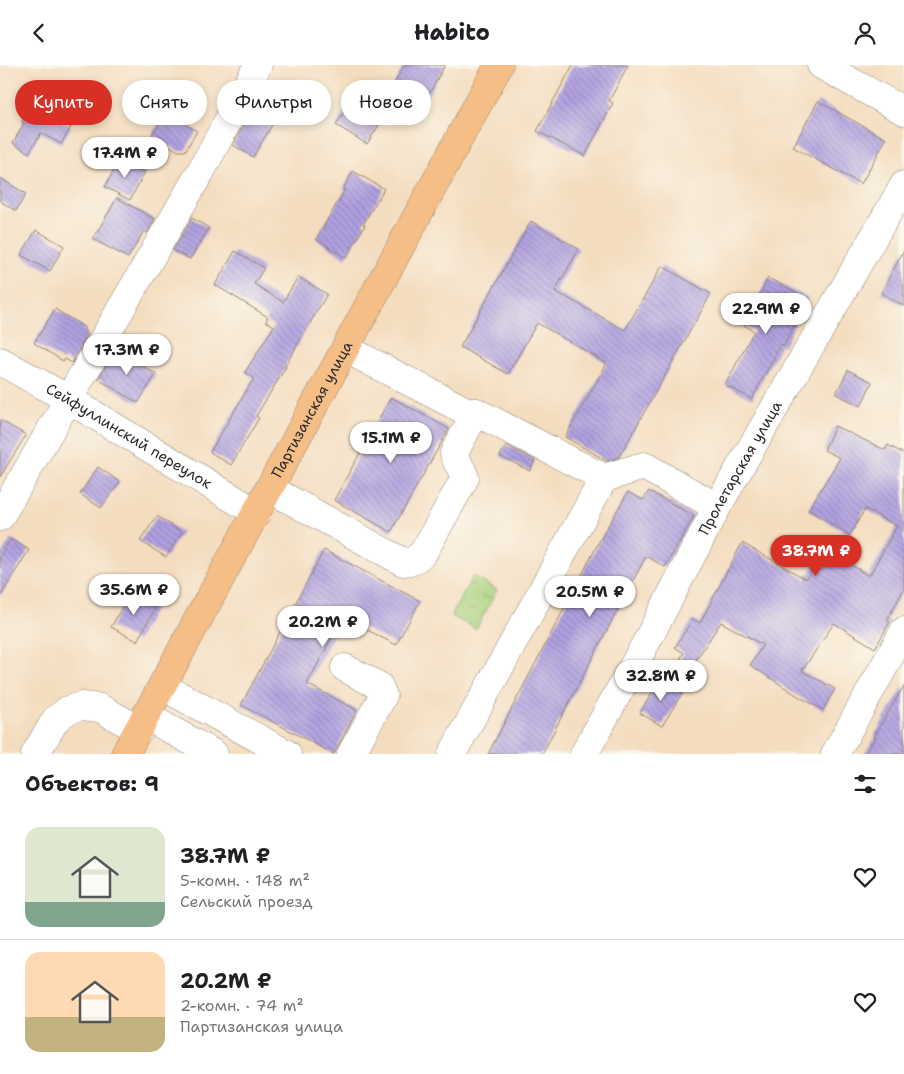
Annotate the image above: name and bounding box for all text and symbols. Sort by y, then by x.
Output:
text: Habito [414,18,490,47]
icon: back [25,19,53,47]
icon: person [851,19,879,47]
chip: Купить [15,80,112,125]
chip: Снять [122,80,207,125]
chip: Фильтры [217,80,331,125]
chip: Новое [341,80,431,125]
pin: 17.4M ₽ [79,137,171,179]
text: 17.4M ₽ [93,142,157,163]
pin: 22.9M ₽ [720,293,812,335]
text: 22.9M ₽ [732,298,800,319]
pin: 17.3M ₽ [81,333,173,376]
street label: Партизанская улица [267,337,358,481]
text: 17.3M ₽ [94,339,160,360]
street label: Сейфуллинский переулок [42,379,215,493]
street label: Пролетарская улица [694,396,787,539]
pin: 15.1M ₽ [345,421,437,464]
text: 15.1M ₽ [361,427,421,448]
pin: 38.7M ₽ [770,535,862,577]
text: 38.7M ₽ [782,540,850,561]
pin: 35.6M ₽ [88,573,180,616]
pin: 20.5M ₽ [544,575,636,618]
text: 35.6M ₽ [99,579,169,600]
text: 20.5M ₽ [556,581,624,602]
pin: 20.2M ₽ [277,605,369,648]
text: 20.2M ₽ [288,611,358,632]
pin: 32.8M ₽ [615,659,707,702]
text: 32.8M ₽ [626,665,696,686]
text: Объектов: 9 [25,770,159,798]
icon: filters [851,770,879,798]
text: 38.7M ₽ [180,842,270,870]
icon: home [65,847,125,907]
icon: heart [851,863,879,891]
text: 5-комн. · 148 m² [180,870,310,891]
text: Сельский проезд [180,891,313,912]
text: 20.2M ₽ [180,967,272,995]
icon: home [65,972,125,1032]
icon: heart [851,988,879,1016]
text: 2-комн. · 74 m² [180,995,304,1016]
text: Партизанская улица [180,1016,343,1037]

